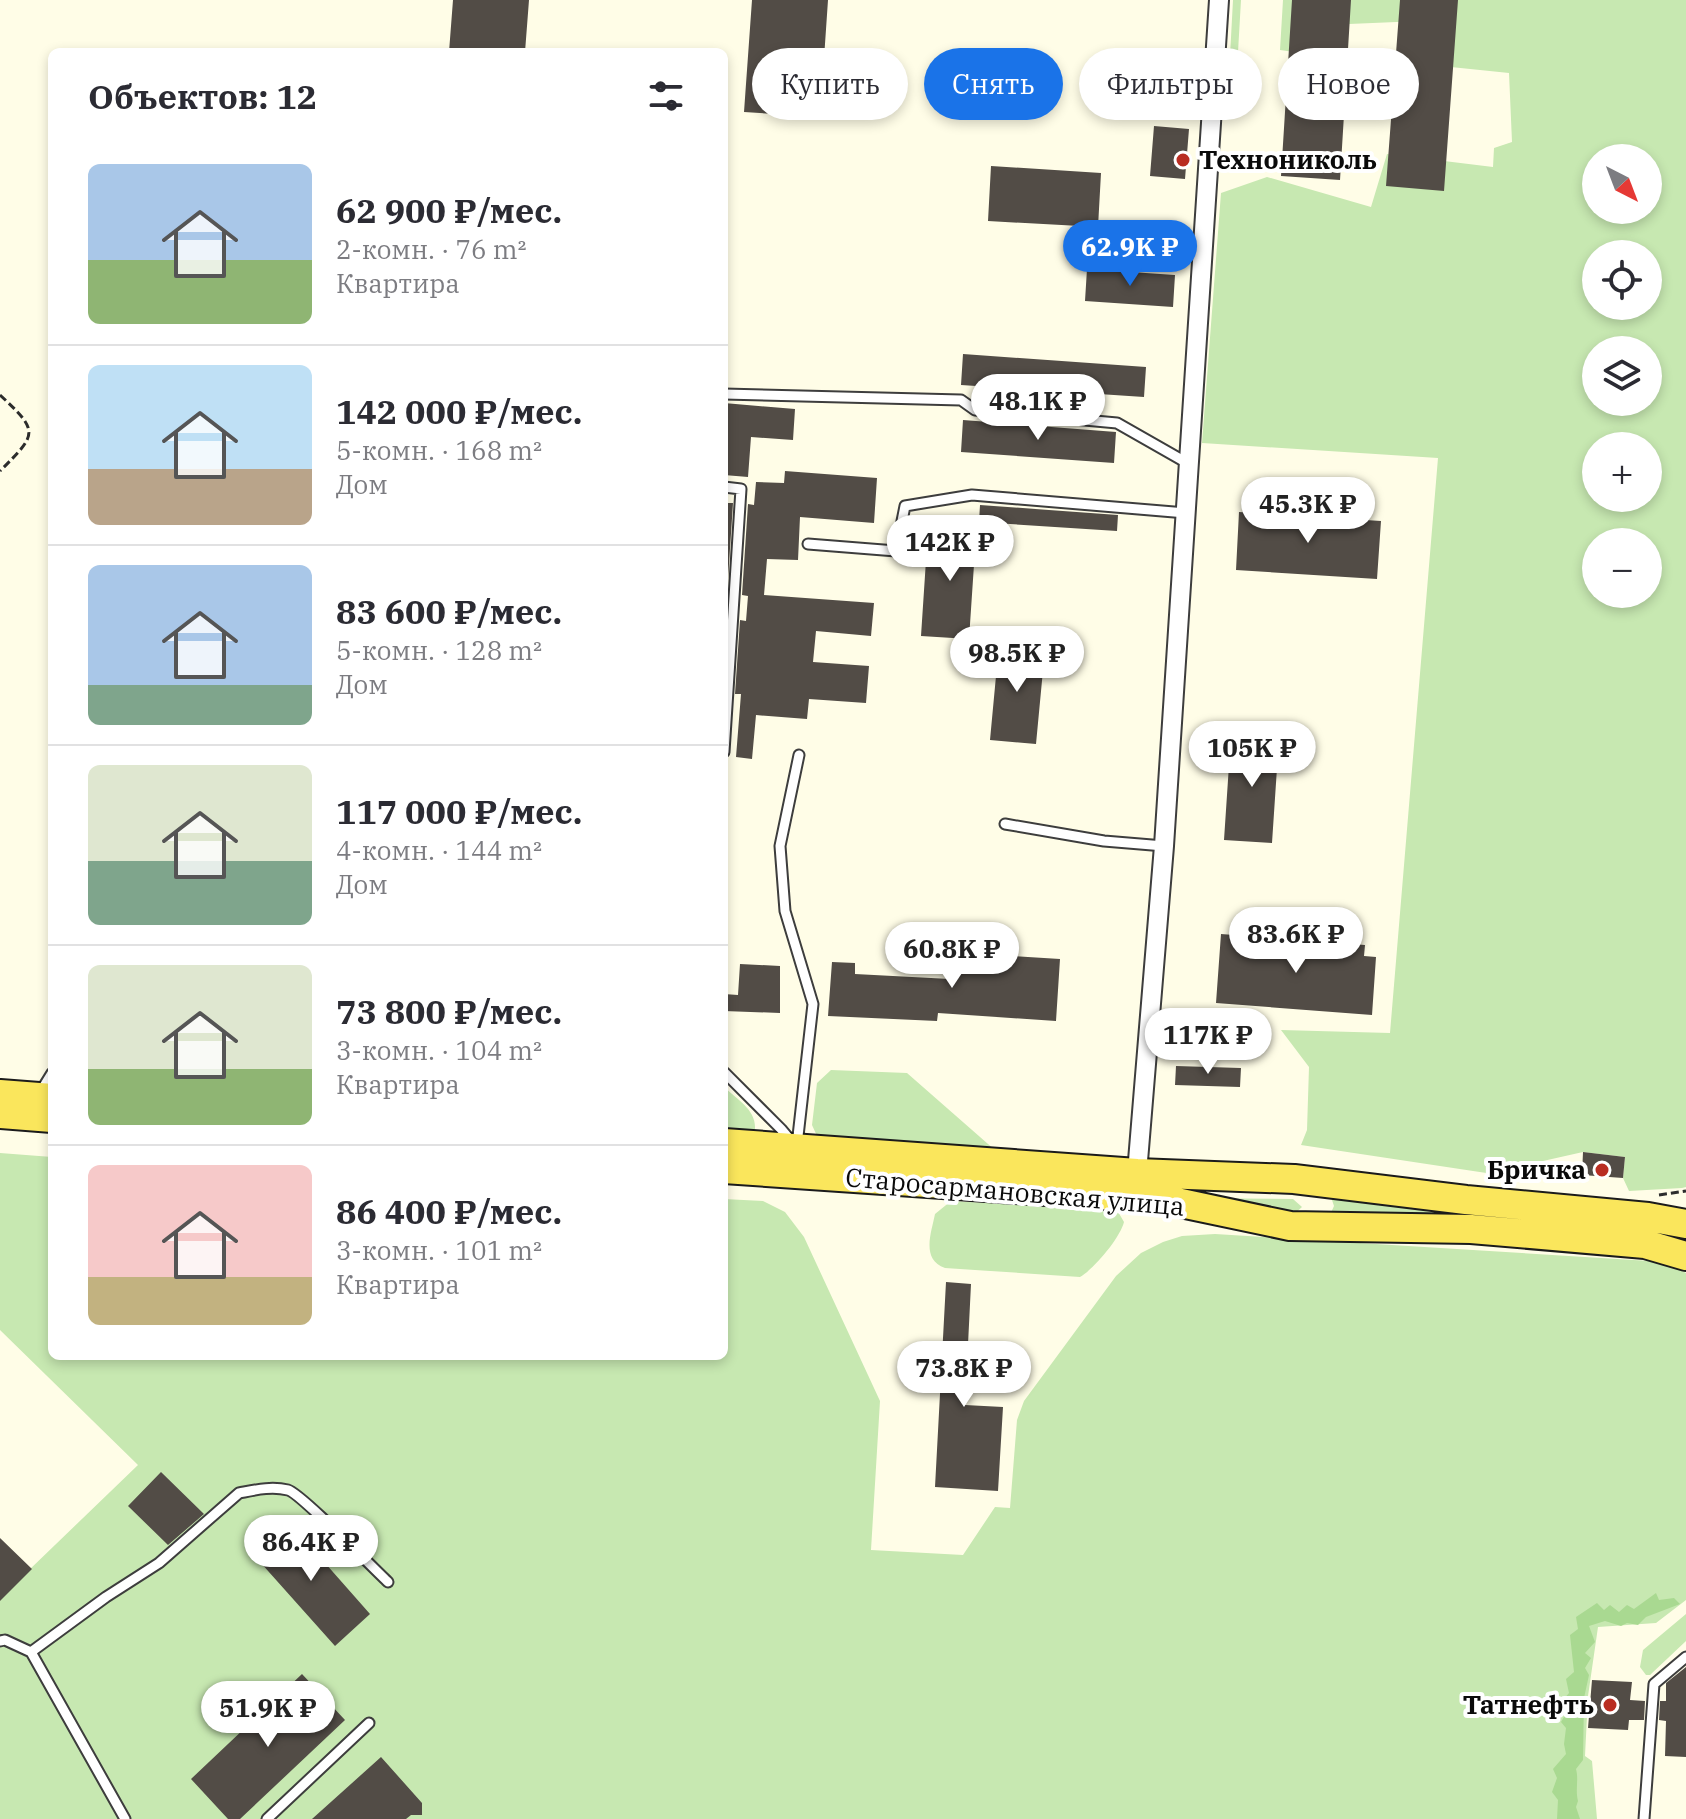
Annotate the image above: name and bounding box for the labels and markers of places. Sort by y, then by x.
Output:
place label: Технониколь [1199,142,1377,176]
marker: Технониколь [1174,151,1192,169]
pin: 62.9K ₽ [1056,220,1204,288]
pin: 48.1K ₽ [964,374,1112,442]
pin: 45.3K ₽ [1234,477,1382,545]
pin: 142K ₽ [885,515,1015,583]
pin: 98.5K ₽ [943,626,1091,694]
pin: 105K ₽ [1187,721,1317,789]
pin: 83.6K ₽ [1222,907,1370,975]
pin: 60.8K ₽ [878,922,1026,990]
pin: 117K ₽ [1143,1008,1273,1076]
place label: Бричка [1487,1152,1586,1186]
marker: Бричка [1593,1161,1611,1179]
pin: 73.8K ₽ [890,1341,1038,1409]
pin: 86.4K ₽ [237,1515,385,1583]
pin: 51.9K ₽ [194,1681,342,1749]
place label: Татнефть [1463,1687,1594,1721]
marker: Татнефть [1601,1696,1619,1714]

